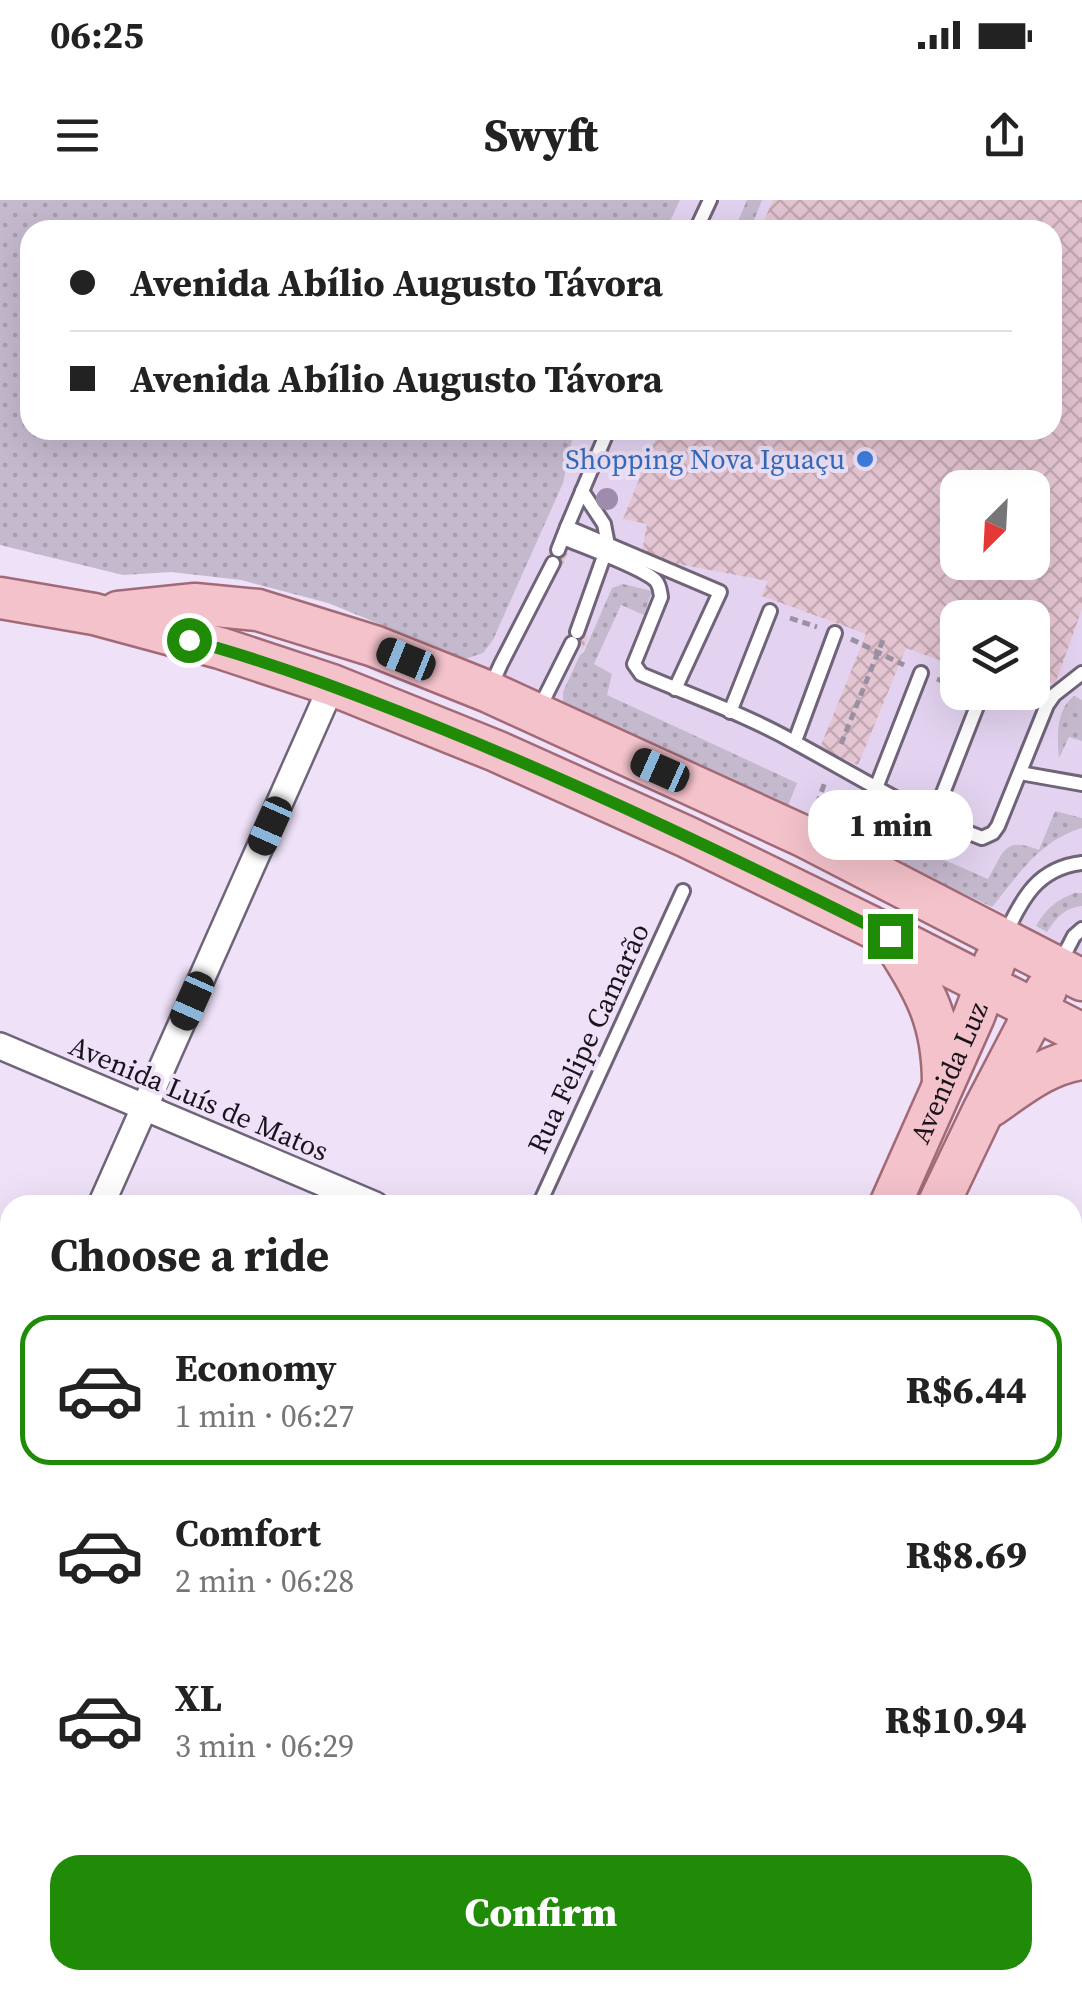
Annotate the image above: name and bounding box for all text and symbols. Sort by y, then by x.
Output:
text: 06:25 [50,9,144,61]
text: Swyft [484,104,598,166]
icon: menu [50,108,105,163]
icon: share [977,108,1032,163]
text: Avenida Abílio Augusto Távora [130,257,663,309]
text: Avenida Abílio Augusto Távora [130,353,663,405]
place label: Shopping Nova Iguaçu [565,440,845,478]
marker: Shopping Nova Iguaçu [854,448,876,470]
north arrow [940,470,1050,580]
map controls [940,470,1050,710]
button: layers [940,600,1050,710]
route start [167,618,212,663]
car [373,634,439,684]
car [626,744,694,796]
callout: 1 min [808,791,972,861]
car [244,792,296,860]
text: 1 min [849,803,932,847]
route end [868,914,913,959]
street label: Rua Felipe Camarão [518,917,658,1159]
car [166,967,218,1035]
street label: Avenida Luz [901,996,997,1150]
street label: Avenida Luís de Matos [64,1026,334,1170]
text: Choose a ride [50,1224,329,1286]
text: Economy [175,1342,337,1394]
icon: car [55,1345,145,1435]
text: R$6.44 [906,1364,1027,1416]
text: 1 min · 06:27 [175,1394,354,1438]
text: Comfort [175,1507,321,1559]
icon: car [55,1510,145,1600]
text: R$8.69 [906,1529,1027,1581]
text: 2 min · 06:28 [175,1559,354,1603]
text: XL [175,1672,222,1724]
icon: car [55,1675,145,1765]
text: R$10.94 [885,1694,1027,1746]
text: 3 min · 06:29 [175,1724,354,1768]
button: Confirm [50,1855,1032,1970]

